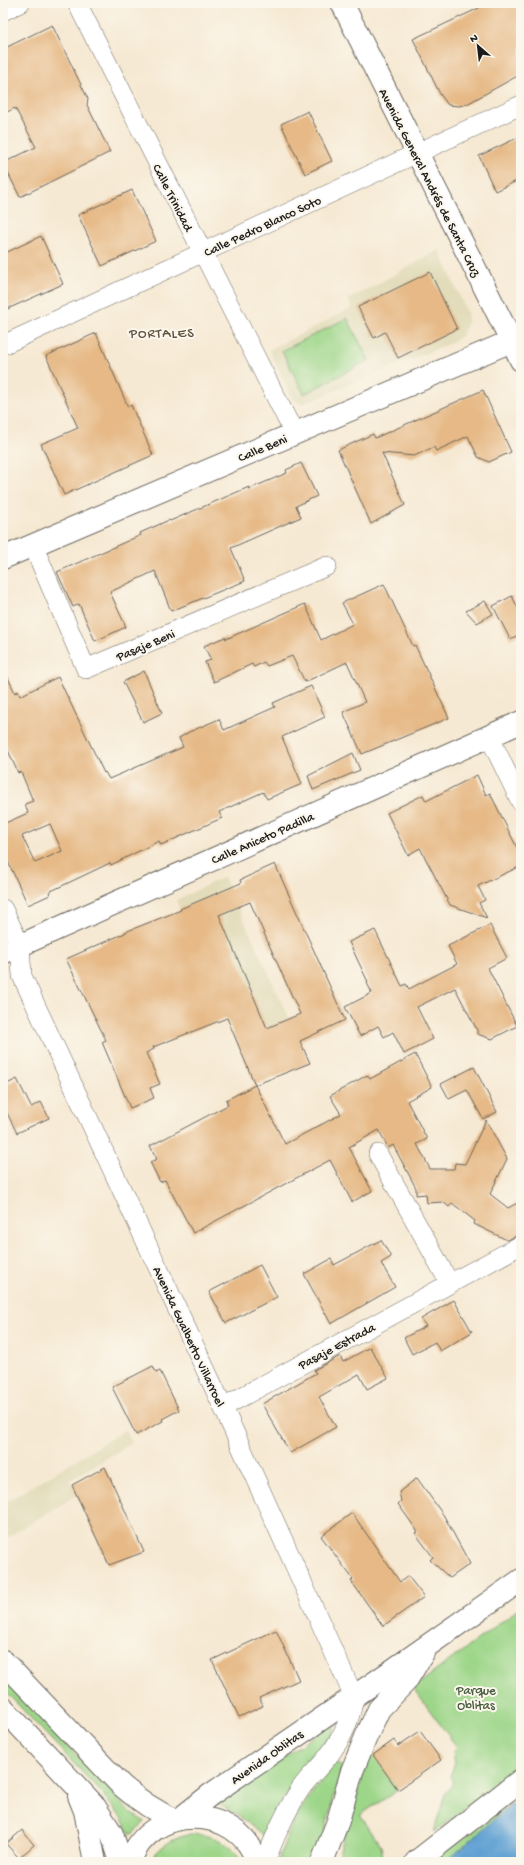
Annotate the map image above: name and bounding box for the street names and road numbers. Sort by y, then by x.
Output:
street label: Avenida General Andrés de Santa Cruz [375,87,484,281]
street label: Calle Trinidad [148,162,196,236]
street label: Calle Pedro Blanco Soto [202,193,324,261]
street label: Calle Beni [236,432,290,466]
street label: Pasaje Beni [113,627,178,666]
street label: Calle Aniceto Padilla [210,810,317,869]
street label: Avenida Gualberto Villarroel [149,1264,227,1410]
street label: Pasaje Estrada [295,1320,379,1374]
street label: Avenida Oblitas [228,1727,307,1788]

